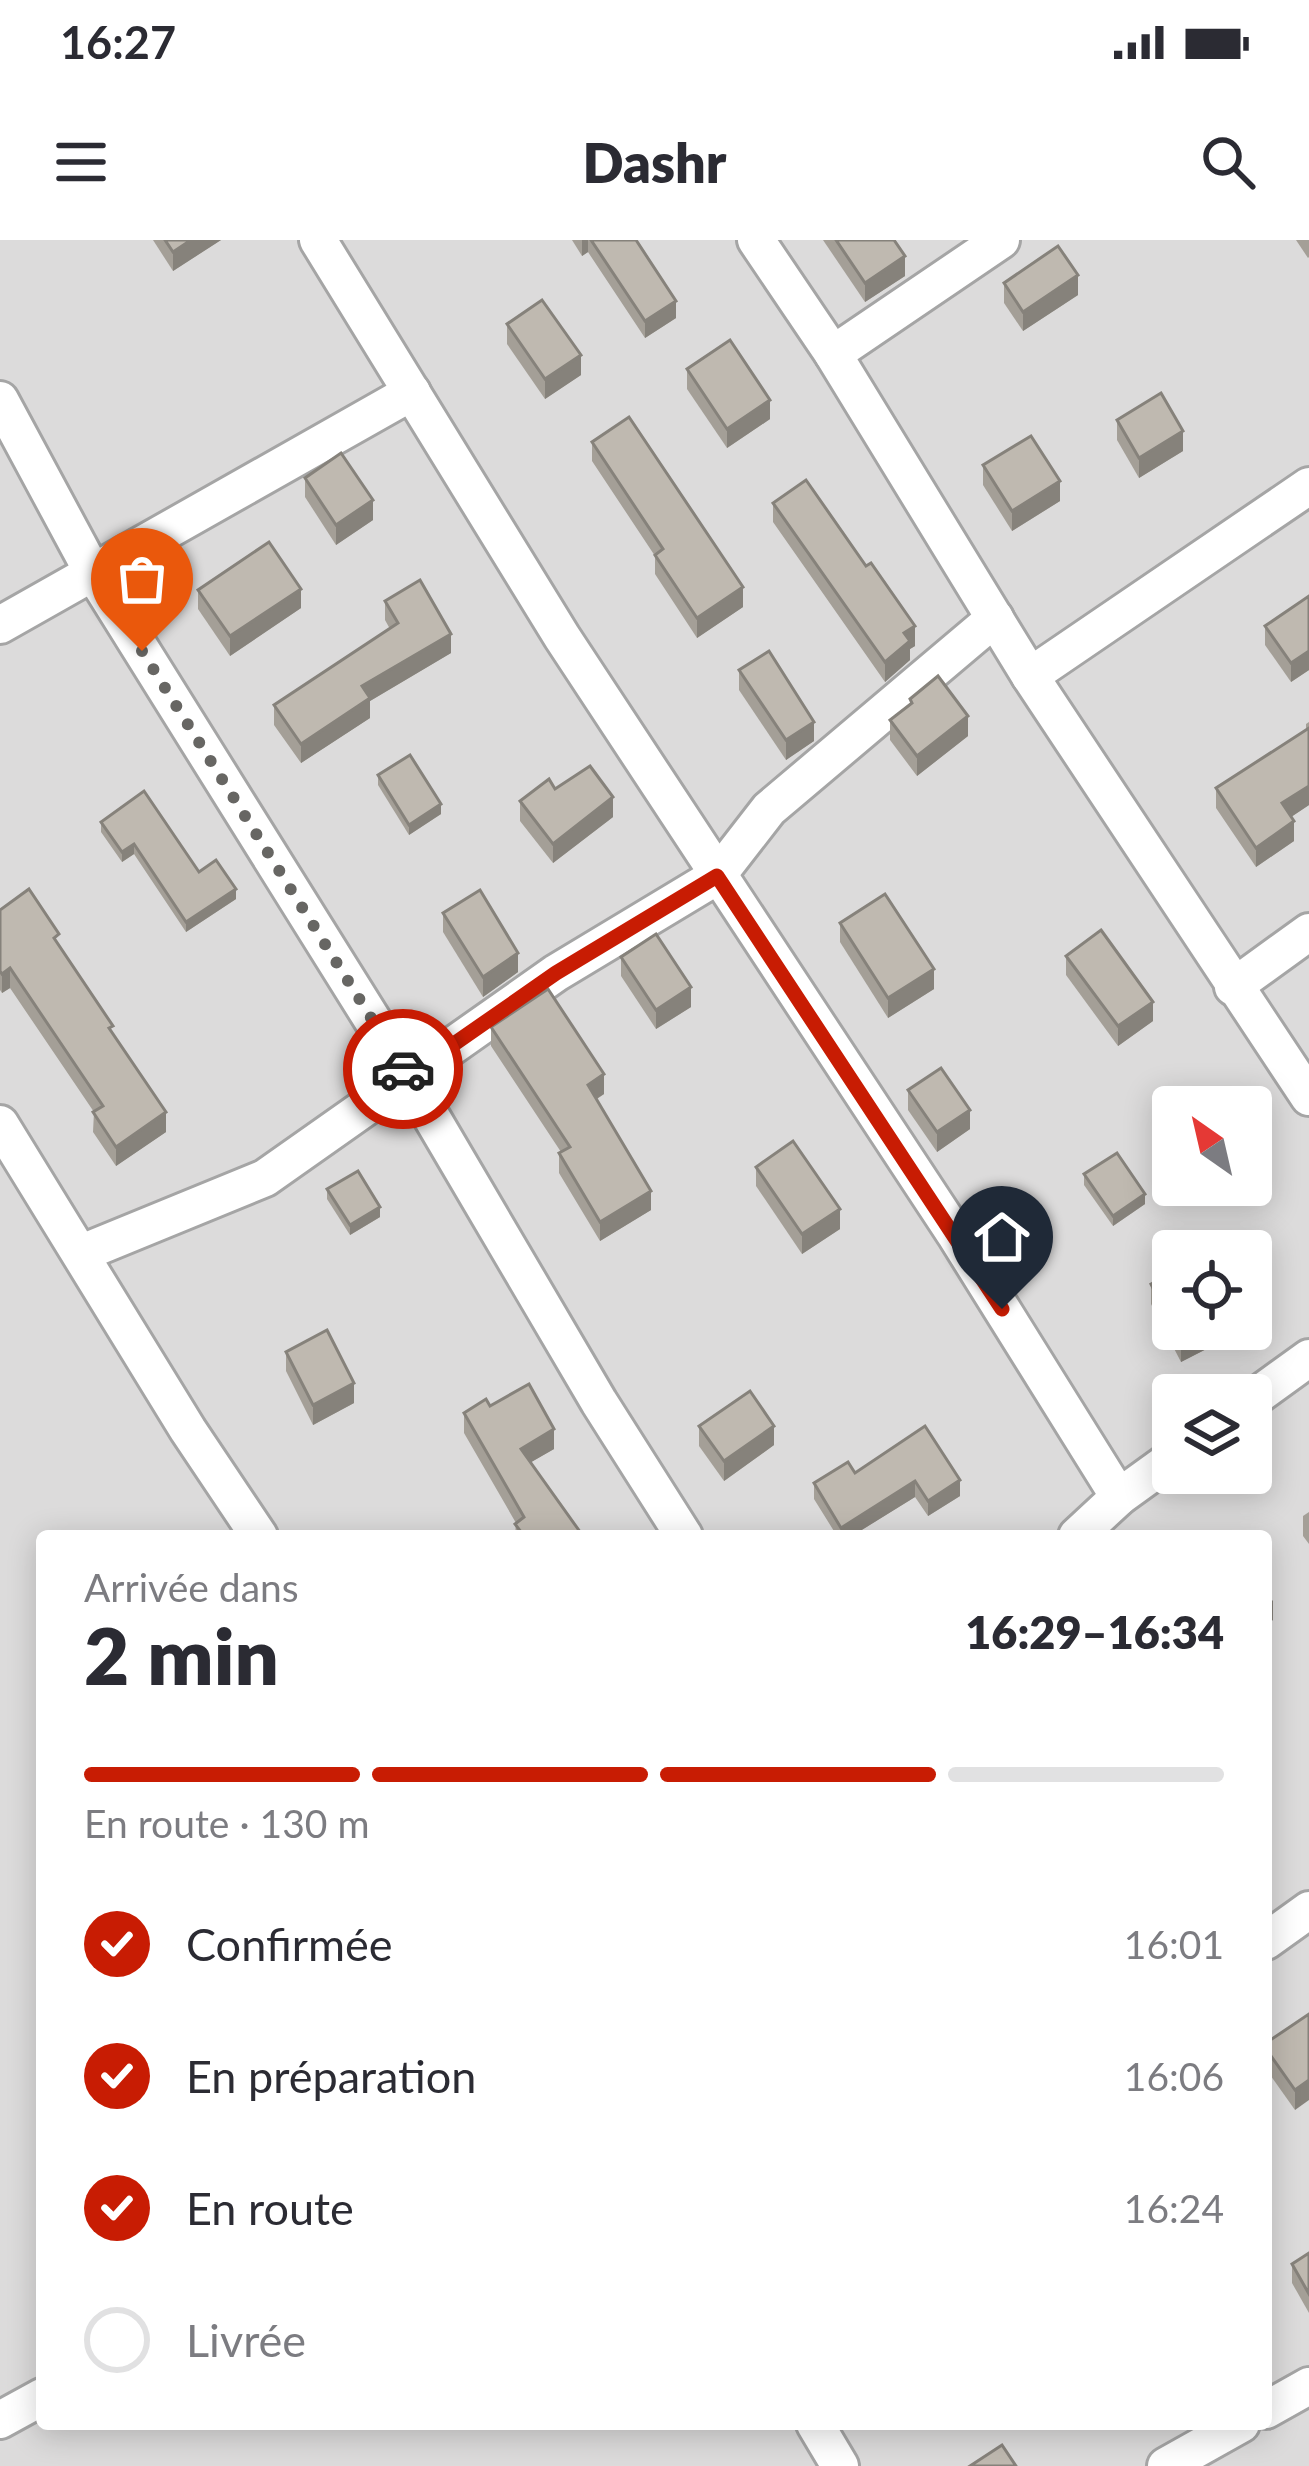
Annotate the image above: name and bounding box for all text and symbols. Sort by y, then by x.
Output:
text: 16:27 [60,15,176,69]
icon: menu [48,129,114,195]
icon: search [1195,129,1261,195]
text: Dashr [583,130,726,195]
pin [91,528,193,651]
icon: bag [109,546,175,612]
courier [343,1009,463,1129]
icon: car [370,1036,436,1102]
north arrow [1152,1086,1272,1206]
map controls [1152,1086,1272,1494]
pin [951,1186,1053,1309]
icon: home [969,1204,1035,1270]
button: locate [1152,1230,1272,1350]
button: layers [1152,1374,1272,1494]
text: Arrivée dans [84,1564,299,1610]
text: 16:29–16:34 [965,1605,1224,1659]
text: 2 min [84,1608,279,1702]
text: En route · 130 m [84,1800,369,1846]
icon: check [84,1911,150,1977]
text: Confirmée [186,1917,393,1971]
text: 16:01 [1124,1921,1224,1967]
icon: check [84,2043,150,2109]
text: En préparation [186,2049,476,2103]
text: 16:06 [1124,2053,1224,2099]
icon: check [84,2175,150,2241]
text: En route [186,2181,354,2235]
text: 16:24 [1124,2185,1224,2231]
text: Livrée [186,2313,306,2367]

